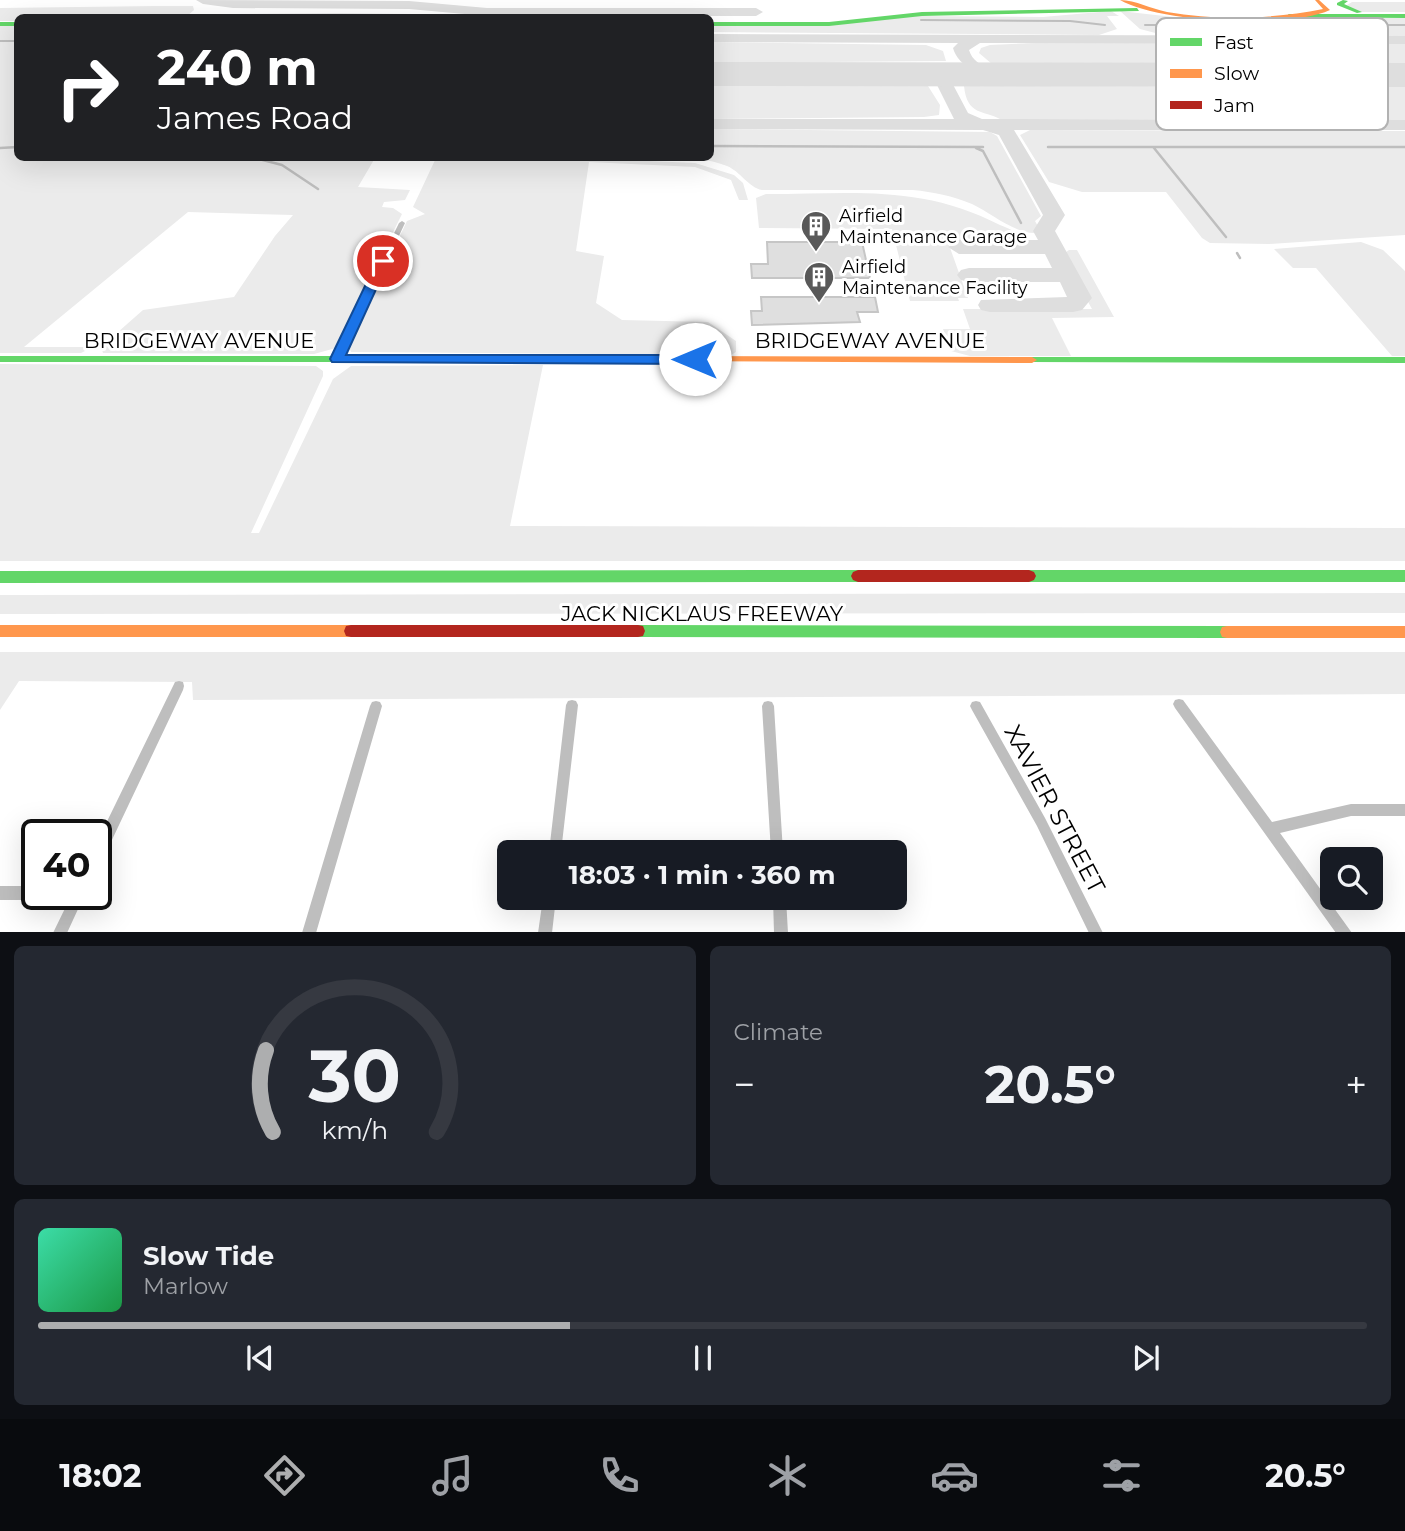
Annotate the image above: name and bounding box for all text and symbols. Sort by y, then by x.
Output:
legend [1156,18,1388,130]
text: Fast [1214,31,1254,54]
text: 240 m [157,38,318,97]
icon: right [42,42,133,133]
text: Slow [1214,62,1259,85]
text: Jam [1213,94,1255,117]
text: James Road [157,98,353,137]
place label: Airfield Maintenance Garage [839,205,1027,248]
building icon: Airfield Maintenance Garage [799,209,833,253]
pin [353,231,413,291]
icon: arrive [364,242,402,280]
place label: Airfield Maintenance Facility [842,256,1028,299]
building icon: Airfield Maintenance Facility [802,260,836,304]
position arrow [658,322,732,396]
street label: BRIDGEWAY AVENUE [84,328,314,353]
street label: BRIDGEWAY AVENUE [755,328,985,353]
street label: JACK NICKLAUS FREEWAY [560,601,844,626]
street label: XAVIER STREET [998,720,1112,898]
speed limit sign: 40 [21,819,112,910]
map controls [1320,847,1383,910]
button: search [1320,847,1383,910]
text: 18:03 · 1 min · 360 m [569,859,835,891]
text: Climate [734,1018,823,1046]
text: 30 [307,1032,401,1120]
text: 20.5° [985,1053,1116,1116]
text: − [734,1061,755,1108]
text: + [1345,1061,1367,1108]
text: km/h [321,1114,388,1144]
text: Slow Tide [143,1240,274,1272]
text: Marlow [143,1272,228,1300]
icon: previous [241,1339,279,1377]
icon: pause [684,1339,722,1377]
icon: next [1127,1339,1165,1377]
icon: directions [260,1451,309,1500]
icon: music [428,1451,477,1500]
icon: phone [595,1451,644,1500]
icon: climate [763,1451,812,1500]
icon: car [930,1451,979,1500]
icon: filters [1097,1451,1146,1500]
text: 18:02 [59,1456,142,1495]
text: 20.5° [1265,1456,1346,1495]

